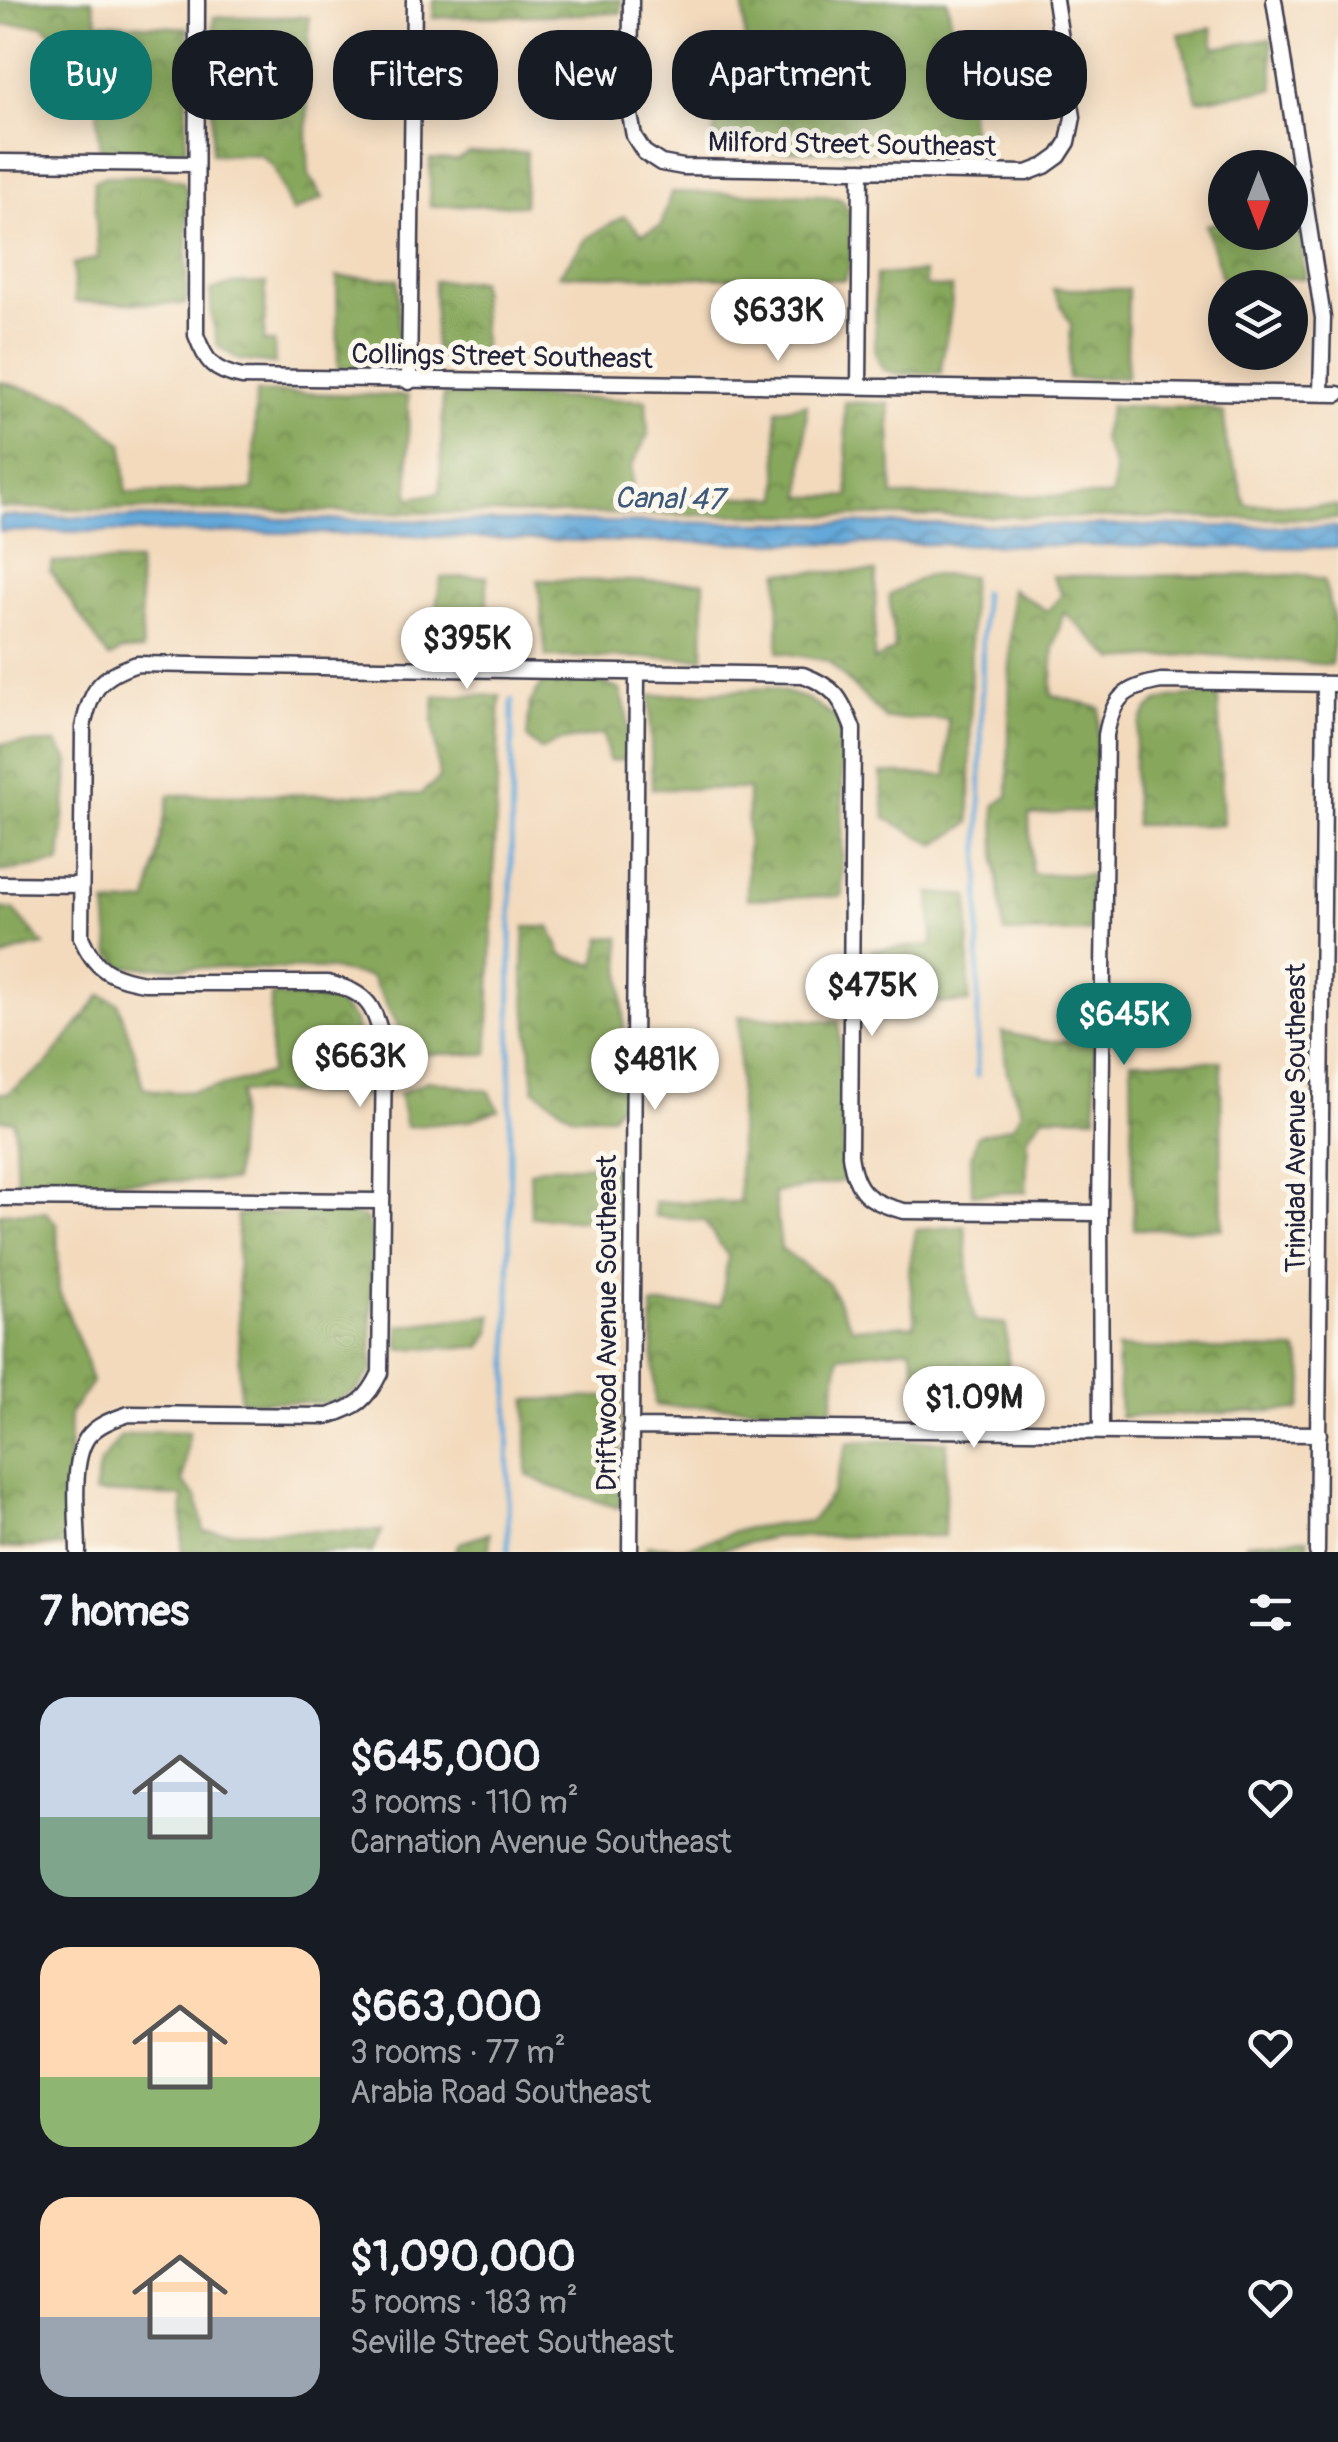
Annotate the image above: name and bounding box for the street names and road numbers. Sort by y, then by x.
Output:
street label: Milford Street Southeast [708,125,997,165]
street label: Collings Street Southeast [351,337,654,377]
street label: Trinidad Avenue Southeast [1279,963,1314,1273]
street label: Driftwood Avenue Southeast [590,1154,625,1491]

